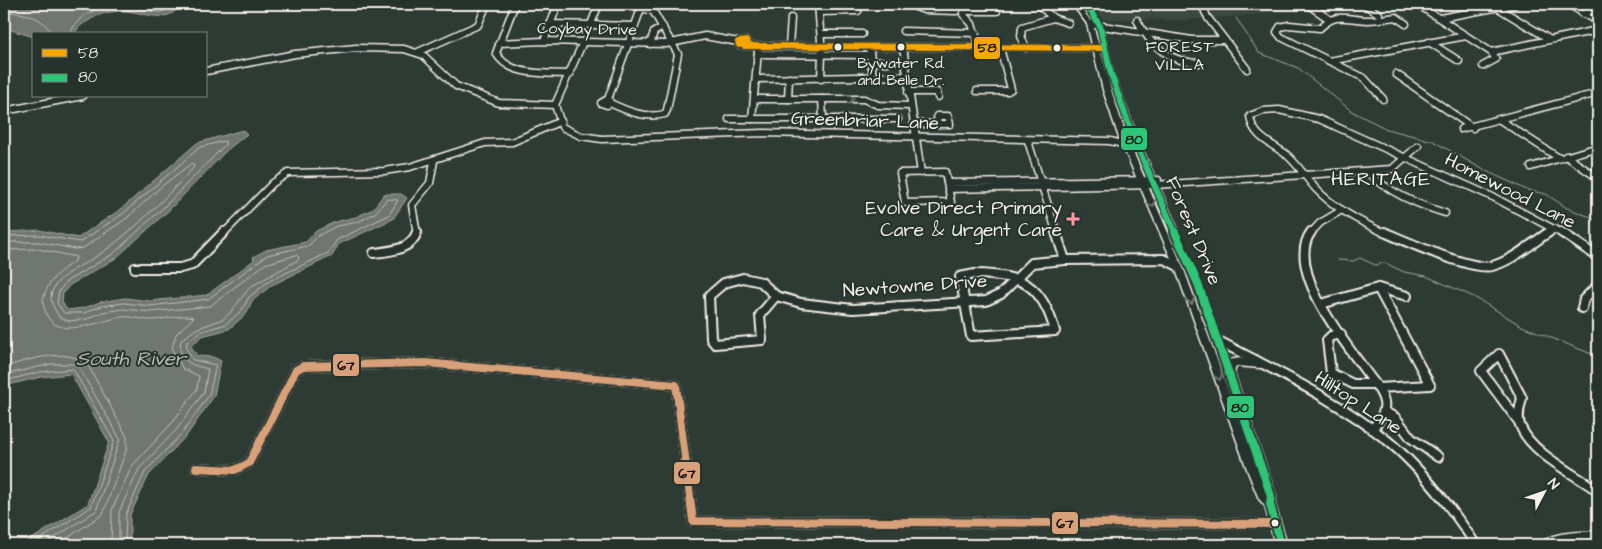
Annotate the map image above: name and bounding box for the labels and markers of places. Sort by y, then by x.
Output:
unlabelled marker [833,42,843,52]
marker: Bywater Rd. and Belle Dr. [896,42,906,52]
unlabelled marker [1052,43,1062,53]
place label: Bywater Rd. and Belle Dr. [857,53,945,91]
place label: Evolve Direct Primary Care & Urgent Care [865,195,1063,245]
marker: Evolve Direct Primary Care & Urgent Care [1066,212,1080,226]
unlabelled marker [1270,518,1280,528]

